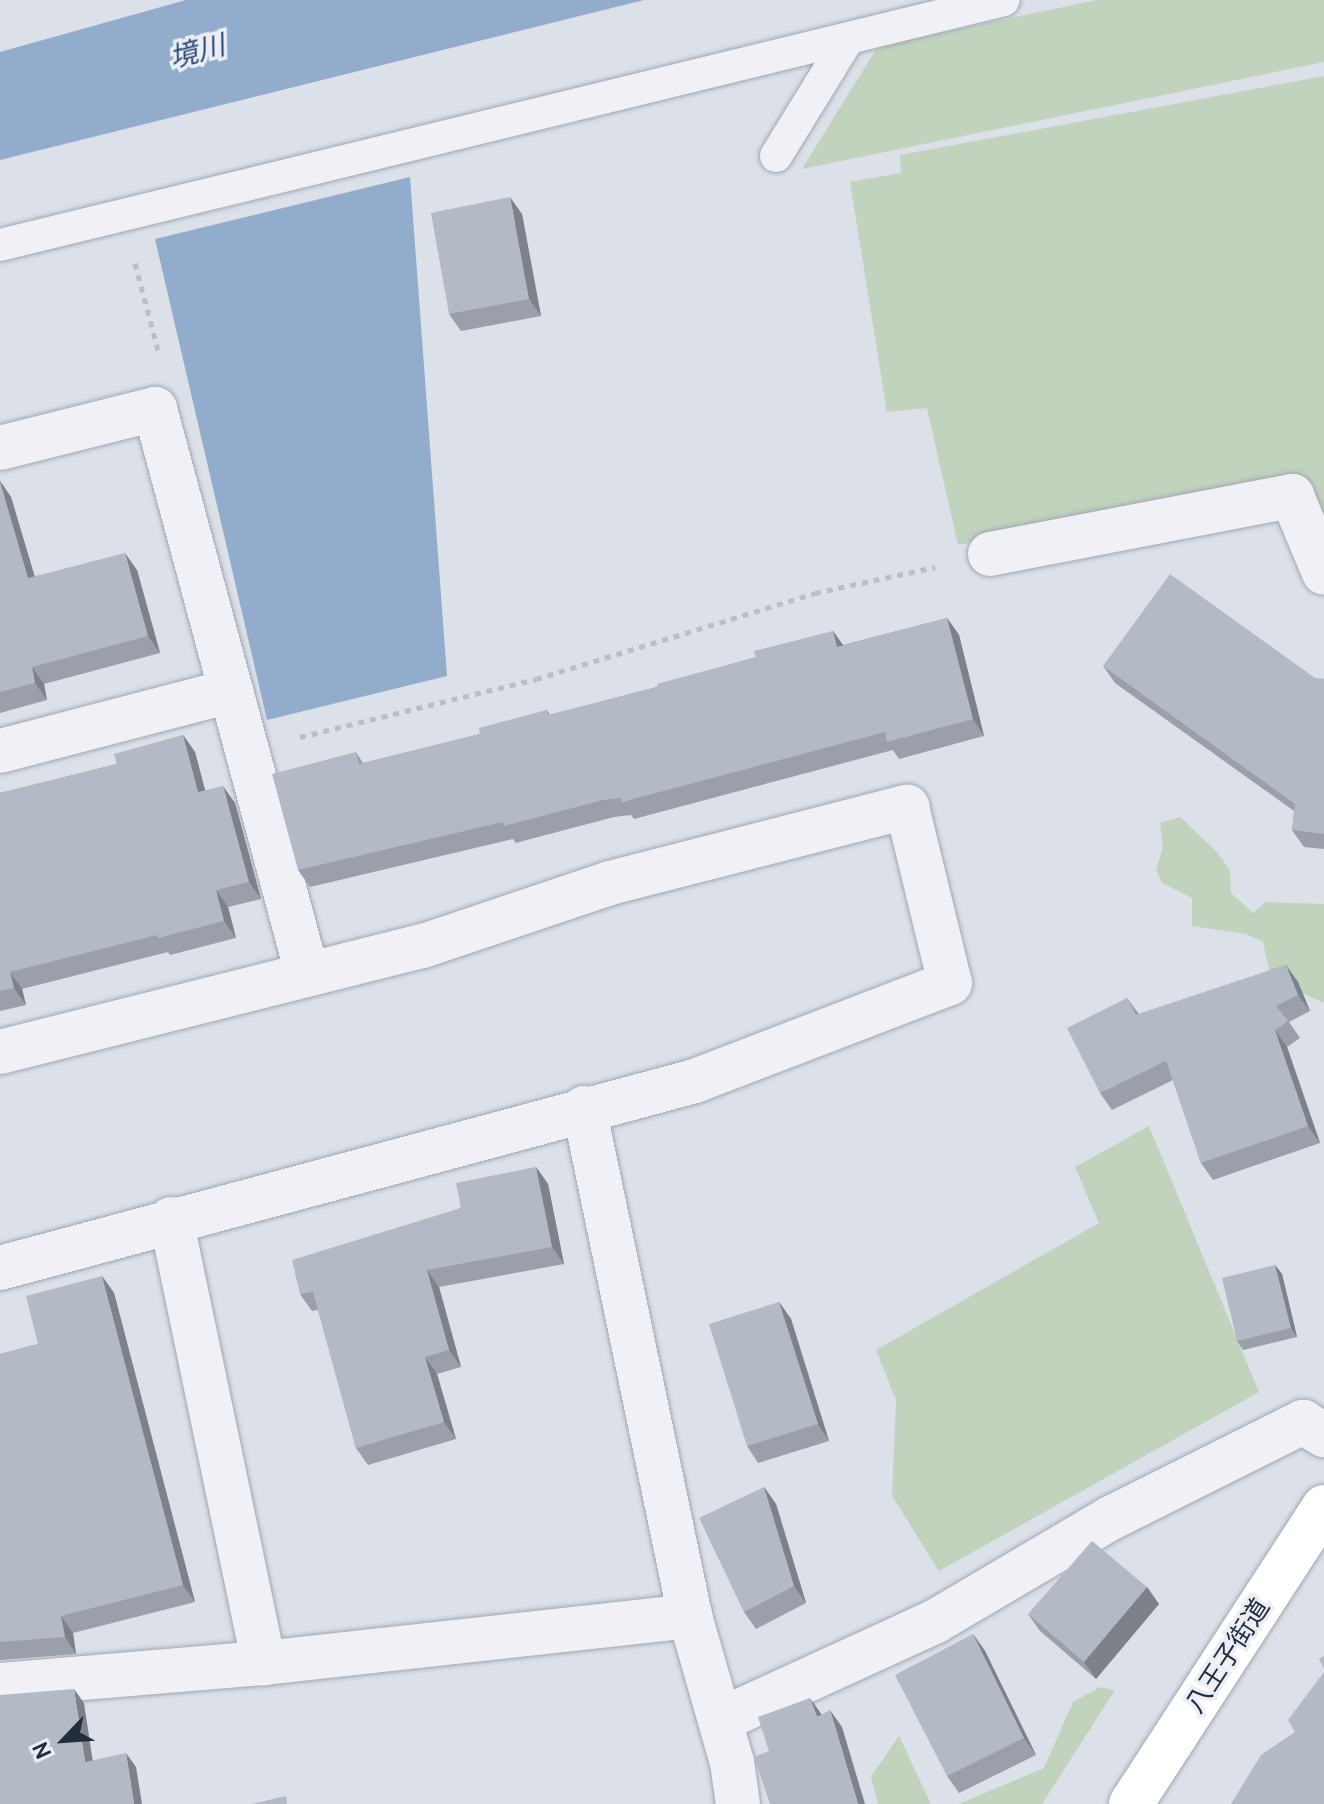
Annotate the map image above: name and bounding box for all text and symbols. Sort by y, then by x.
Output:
water label: 境川 [166,28,228,74]
street label: 八王子街道 [1180,1593,1276,1719]
north arrow [24,1700,104,1780]
text: N [26,1738,57,1763]

